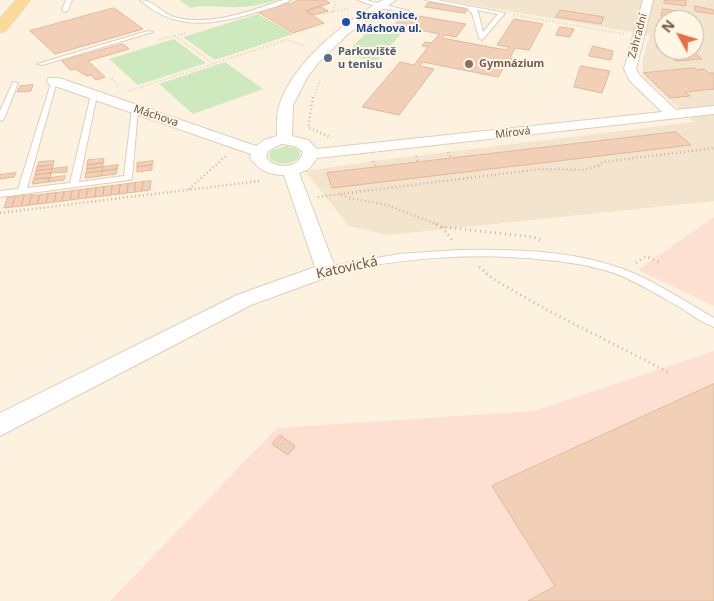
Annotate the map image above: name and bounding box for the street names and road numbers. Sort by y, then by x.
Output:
street label: Zahradní [626,12,650,60]
street label: Máchova [132,102,180,130]
street label: Mírová [495,124,531,142]
street label: Katovická [315,253,379,283]

